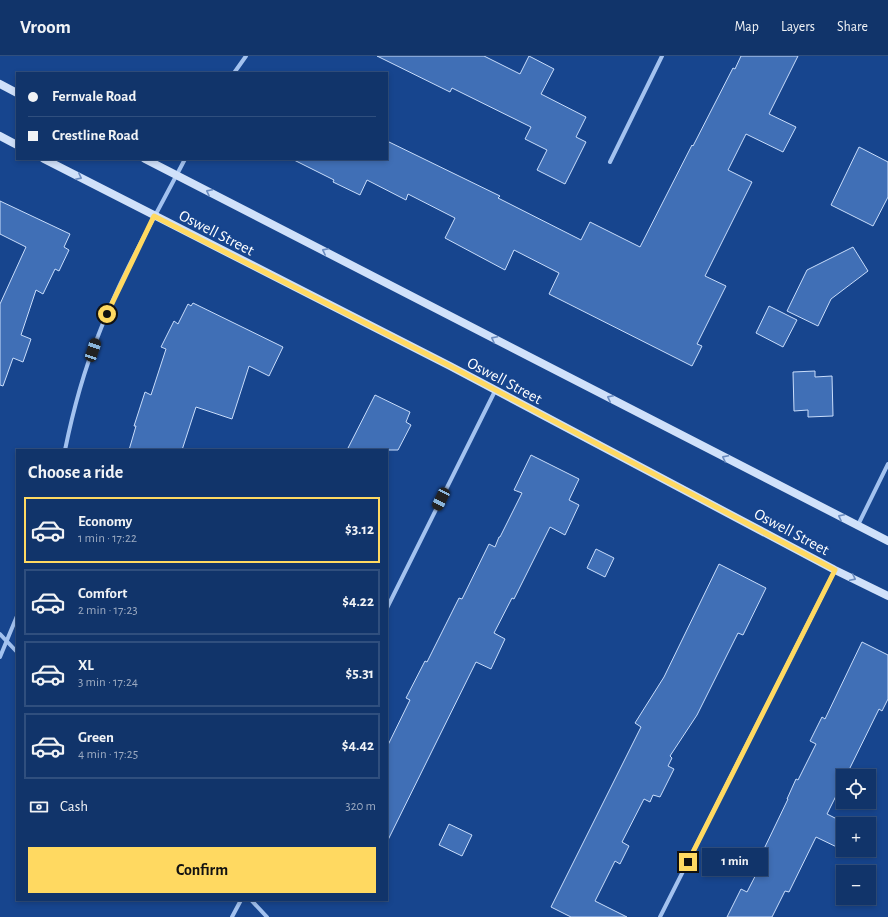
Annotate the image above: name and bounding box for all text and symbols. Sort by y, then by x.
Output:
text: Vroom [20,18,71,37]
text: Map [734,20,759,34]
text: Layers [781,20,815,34]
text: Share [837,20,868,34]
text: Fernvale Road [52,89,136,104]
text: Crestline Road [52,128,139,143]
one-way arrow [75,172,82,180]
one-way arrow [206,189,214,197]
street label: Oswell Street [176,207,257,259]
one-way arrow [322,249,329,256]
route start [98,305,116,323]
one-way arrow [491,336,498,344]
car [84,337,102,363]
street label: Oswell Street [464,355,545,407]
one-way arrow [606,395,614,403]
one-way arrow [722,455,729,463]
text: Choose a ride [28,464,123,482]
car [430,486,452,512]
street label: Oswell Street [751,506,832,558]
icon: car [30,512,66,548]
text: Economy [78,514,132,529]
one-way arrow [838,514,845,522]
text: $3.12 [345,522,374,537]
text: 1 min · 17:22 [78,532,137,545]
one-way arrow [848,574,856,581]
icon: car [30,584,66,620]
text: Comfort [78,586,127,601]
text: $4.22 [342,594,374,609]
text: 2 min · 17:23 [78,604,138,617]
icon: car [30,656,66,692]
text: XL [78,658,94,673]
text: $5.31 [345,666,374,681]
text: 3 min · 17:24 [78,676,138,689]
icon: car [30,728,66,764]
text: Green [78,730,114,745]
text: $4.42 [342,738,374,753]
text: 4 min · 17:25 [78,748,138,761]
map controls [836,769,876,905]
button: locate [836,769,876,809]
icon: cash [28,796,50,818]
text: Cash [60,799,88,814]
text: 320 m [345,800,376,813]
button: + [836,817,876,857]
button: Confirm [28,847,376,893]
callout: 1 min [702,848,768,876]
route end [679,853,697,871]
text: 1 min [721,855,749,868]
button: − [836,865,876,905]

